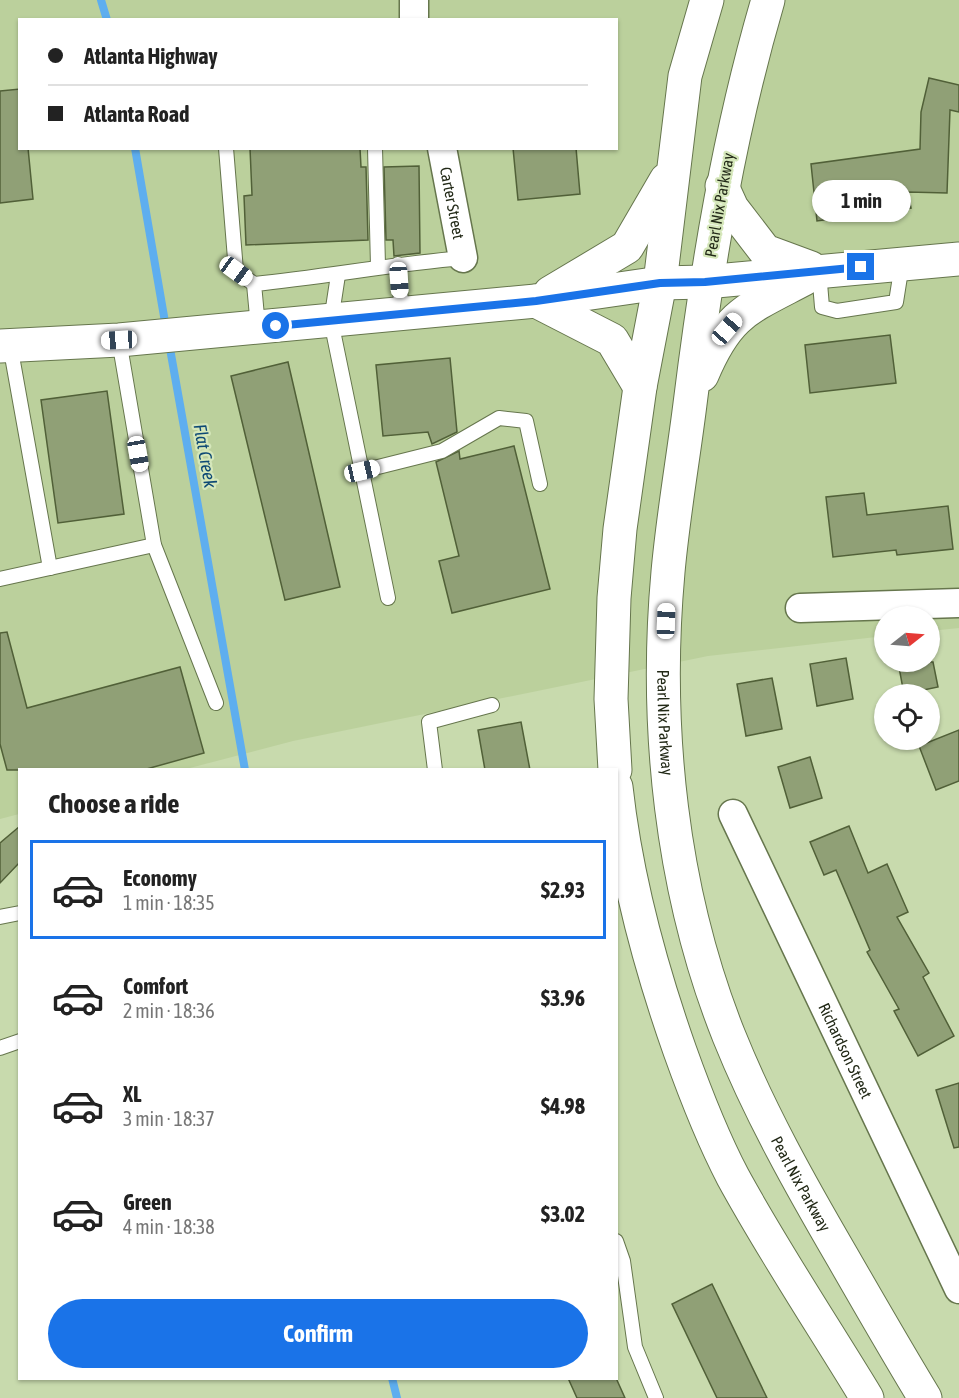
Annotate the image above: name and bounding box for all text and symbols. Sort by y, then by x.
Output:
text: Atlanta Highway [84,43,218,69]
text: Atlanta Road [84,101,189,127]
street label: Pearl Nix Parkway [701,151,738,259]
street label: Carter Street [437,165,468,241]
callout: 1 min [812,180,910,222]
text: 1 min [841,189,882,212]
car [216,253,256,289]
route end [847,253,874,280]
car [389,261,409,299]
car [708,310,746,348]
route start [262,312,289,339]
car [101,330,137,350]
water label: Flat Creek [190,422,222,491]
car [126,435,150,473]
car [342,458,382,484]
car [656,603,676,639]
north arrow [874,606,940,672]
map controls [874,606,940,750]
street label: Pearl Nix Parkway [654,670,677,776]
button: locate [874,684,940,750]
text: Choose a ride [48,788,180,819]
icon: car [51,863,105,917]
text: Economy [123,865,197,891]
text: $2.93 [541,877,585,903]
text: 1 min · 18:35 [123,891,215,914]
icon: car [51,971,105,1025]
text: Comfort [123,973,188,999]
text: $3.96 [541,985,585,1011]
text: 2 min · 18:36 [123,999,215,1022]
street label: Richardson Street [815,1000,876,1102]
icon: car [51,1079,105,1133]
text: XL [123,1081,141,1107]
text: $4.98 [541,1093,585,1119]
text: 3 min · 18:37 [123,1107,215,1130]
street label: Pearl Nix Parkway [768,1133,835,1235]
icon: car [51,1187,105,1241]
text: Green [123,1189,172,1215]
text: $3.02 [541,1201,585,1227]
text: 4 min · 18:38 [123,1215,215,1238]
button: Confirm [48,1299,588,1368]

